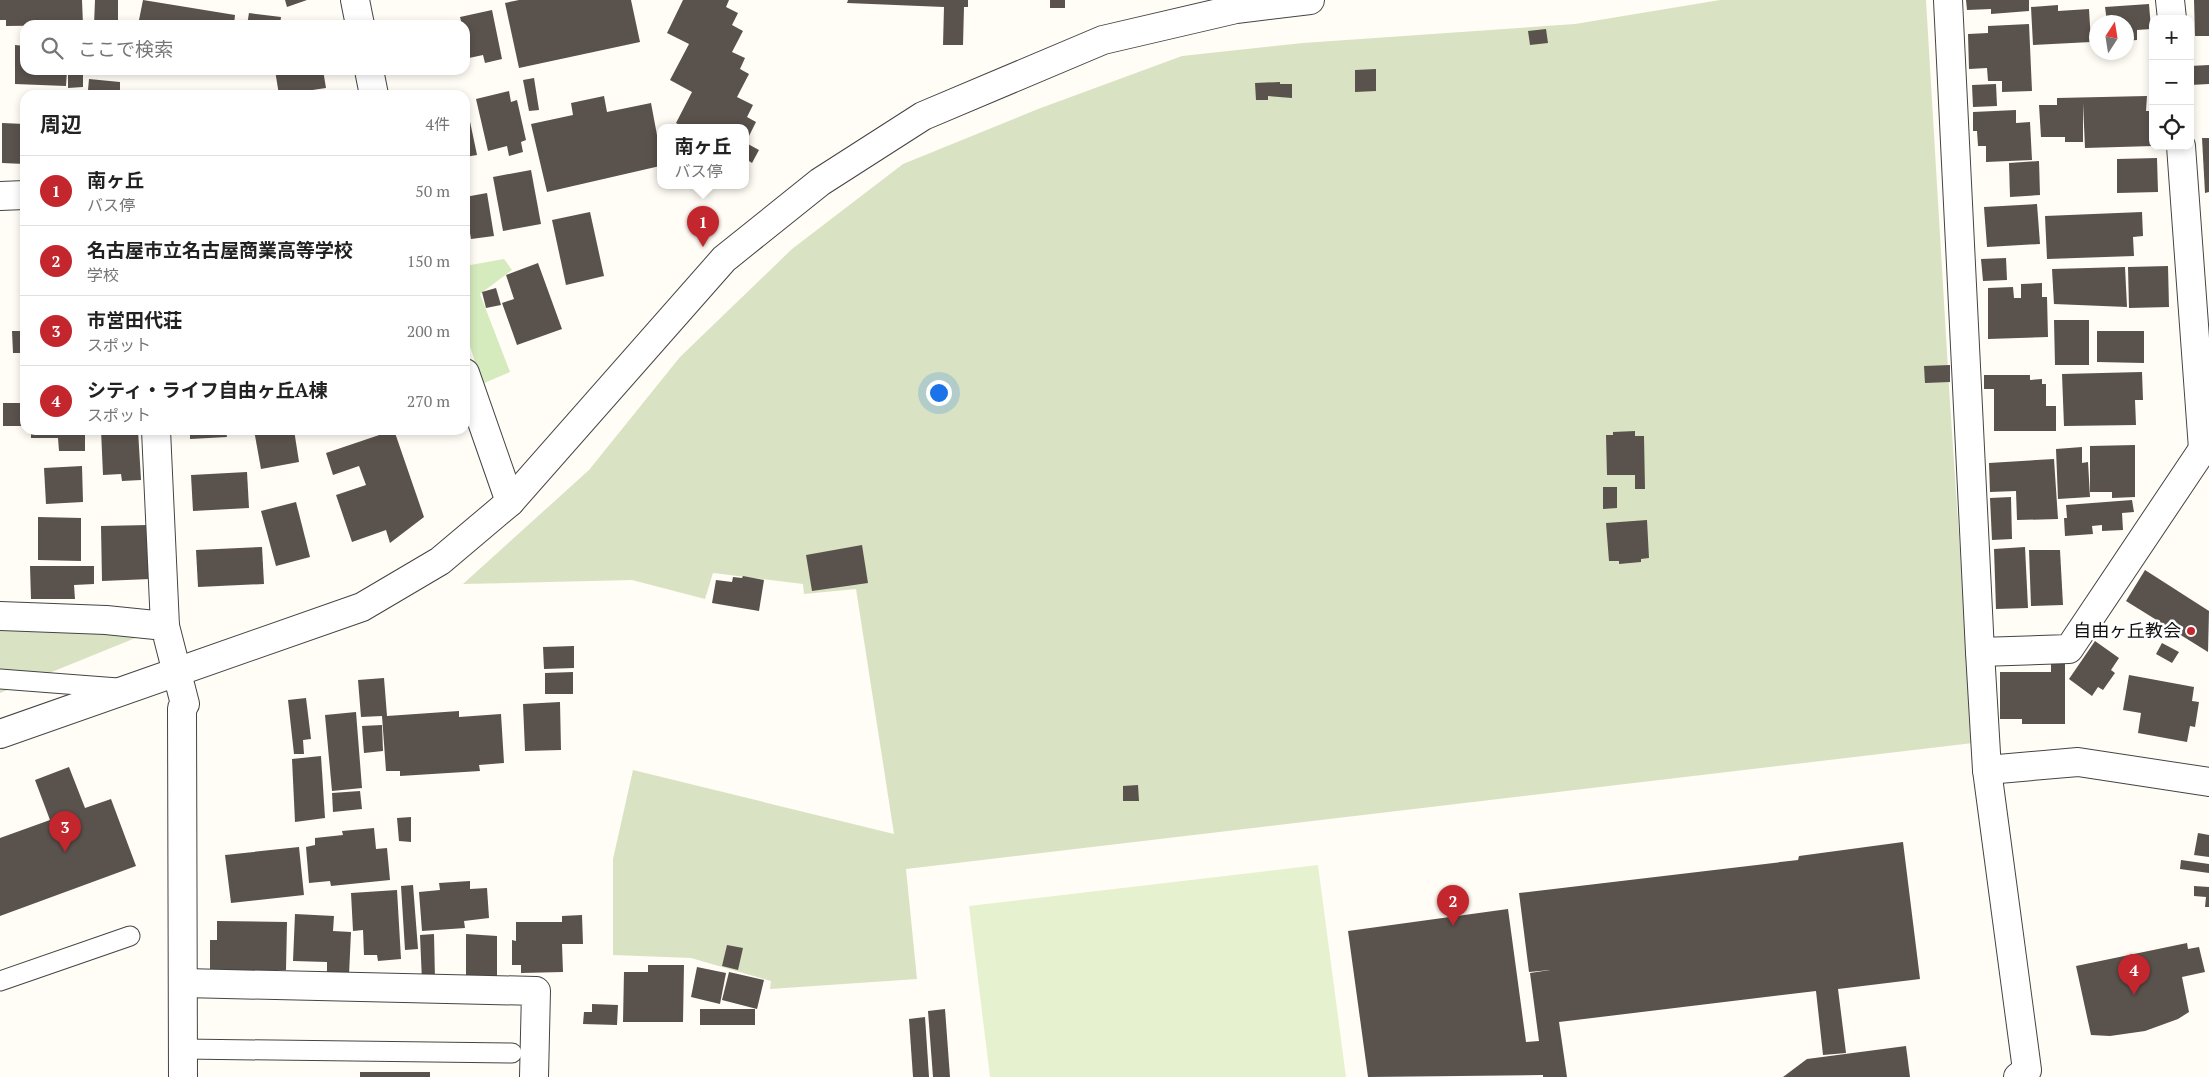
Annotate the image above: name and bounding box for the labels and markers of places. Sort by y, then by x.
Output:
pin: 1 [687,206,719,247]
place label: 自由ヶ丘教会 [2073,618,2181,642]
marker: 自由ヶ丘教会 [2185,625,2197,637]
pin: 3 [49,811,81,852]
pin: 2 [1437,885,1469,926]
pin: 4 [2118,954,2150,995]

